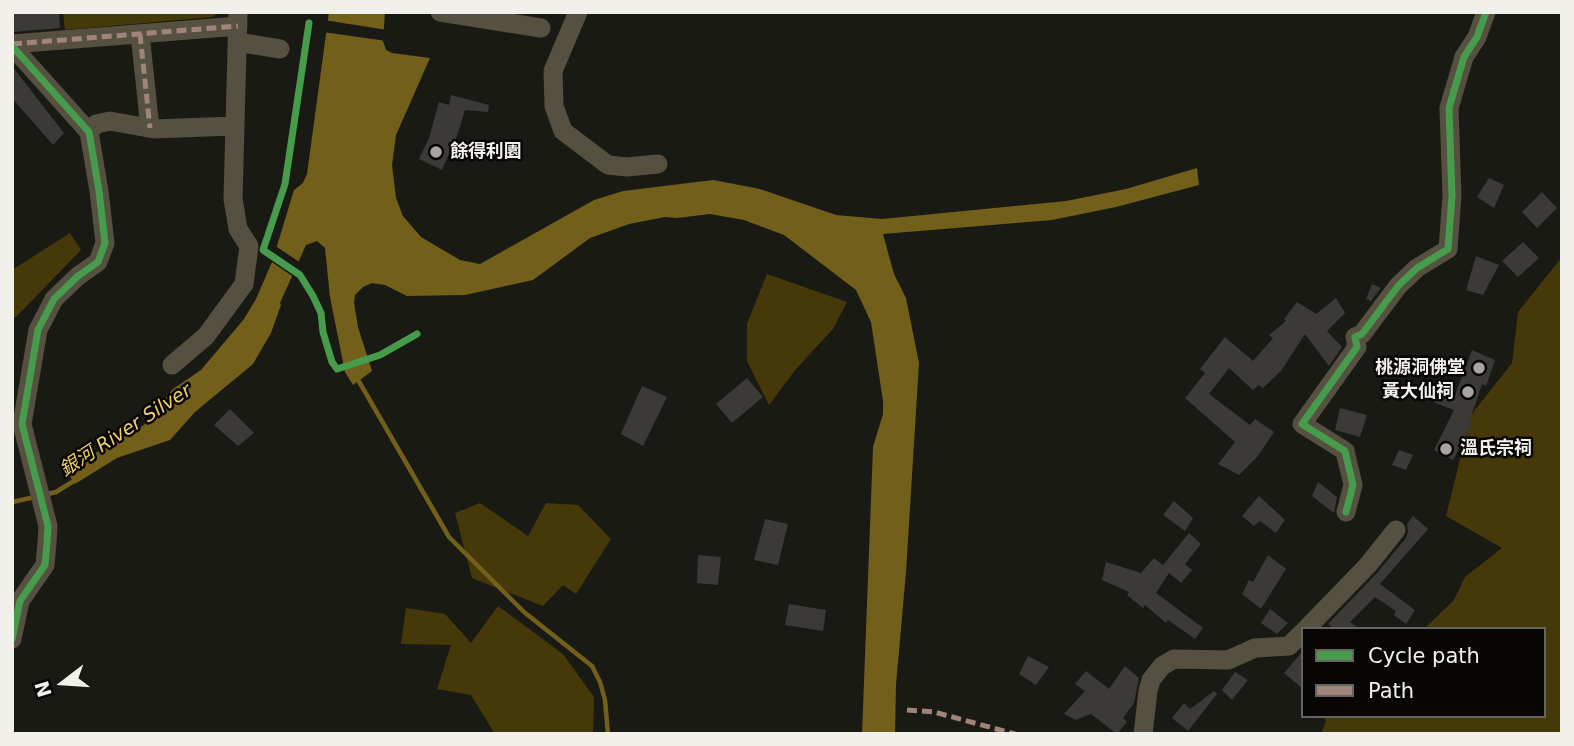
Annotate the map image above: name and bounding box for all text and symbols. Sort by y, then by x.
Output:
place label: 餘得利園 [450,141,522,163]
marker: 餘得利園 [428,144,444,160]
place label: 桃源洞佛堂 [1375,357,1465,379]
marker: 桃源洞佛堂 [1471,360,1487,376]
water label: 銀河 River Silver [56,380,196,482]
place label: 黃大仙祠 [1382,381,1454,403]
marker: 黃大仙祠 [1460,384,1476,400]
place label: 溫氏宗祠 [1460,438,1532,460]
marker: 溫氏宗祠 [1438,441,1454,457]
legend [1301,627,1546,718]
text: Cycle path [1368,644,1480,668]
north arrow [28,648,98,718]
text: N [30,678,56,700]
text: Path [1368,679,1414,703]

